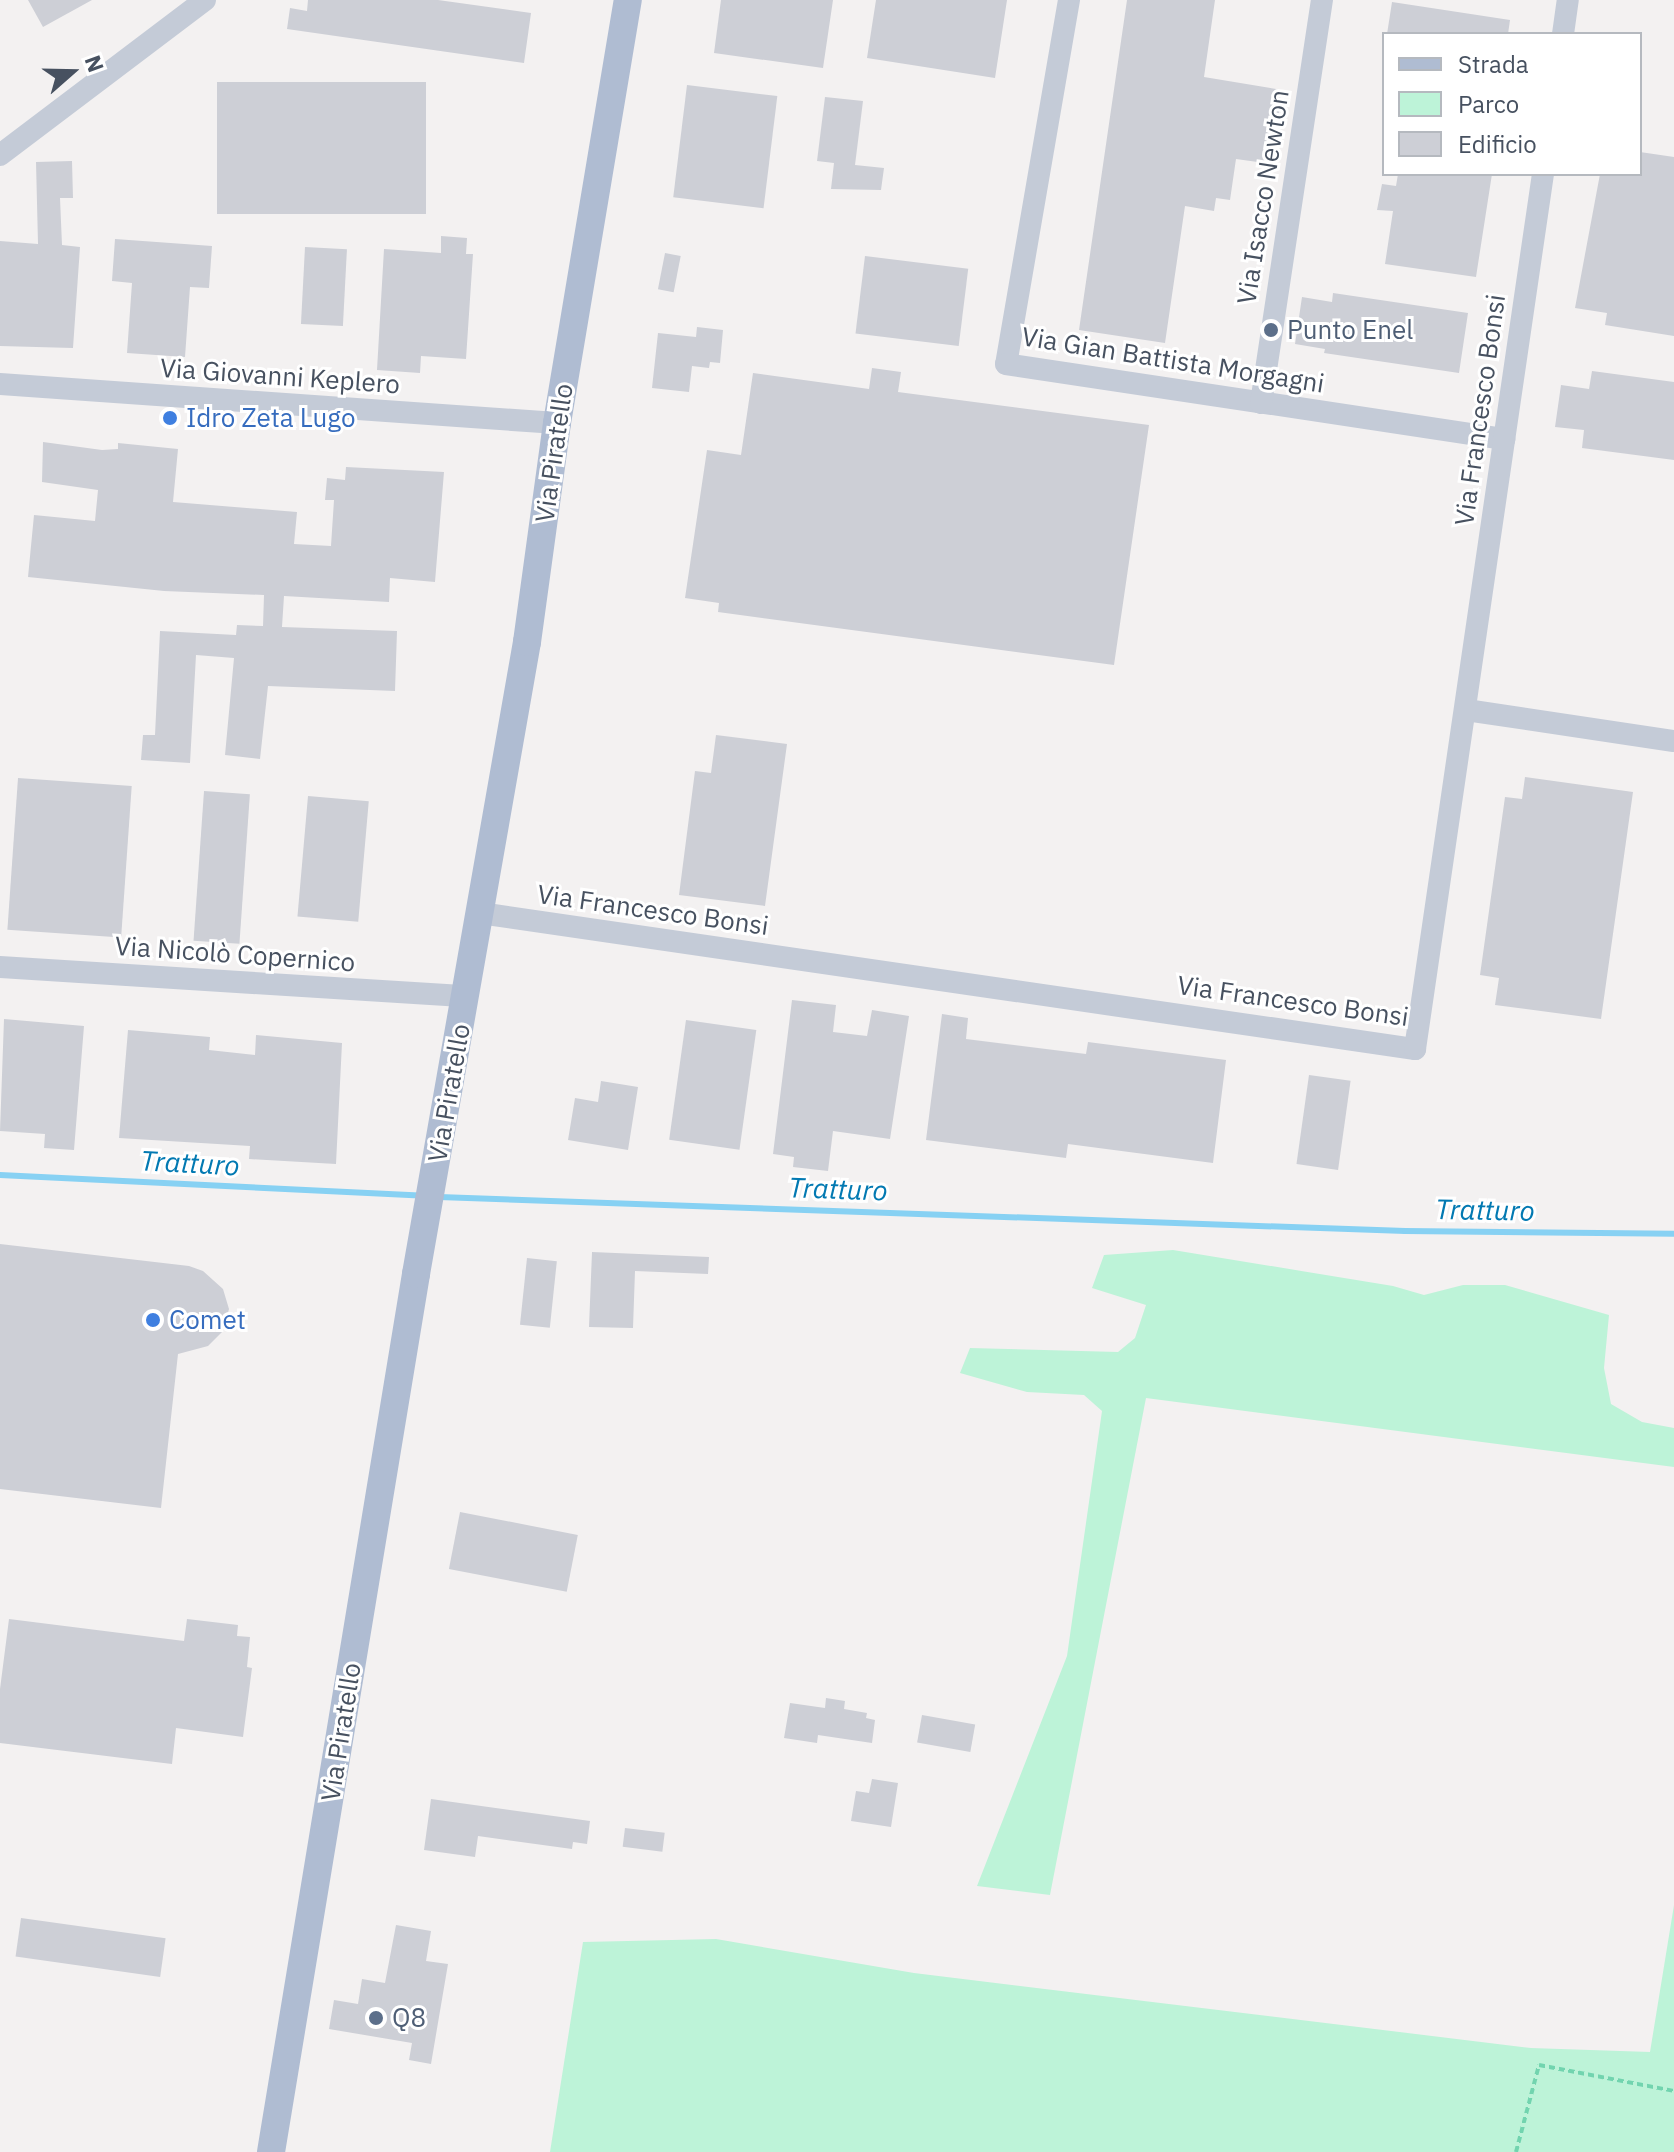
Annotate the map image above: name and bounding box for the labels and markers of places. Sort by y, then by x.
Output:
place label: Punto Enel [1287,314,1413,346]
marker: Punto Enel [1262,321,1280,339]
place label: Idro Zeta Lugo [186,402,355,434]
marker: Idro Zeta Lugo [161,409,179,427]
place label: Comet [169,1304,246,1336]
marker: Comet [144,1311,162,1329]
place label: Q8 [392,2002,426,2034]
marker: Q8 [367,2009,385,2027]

